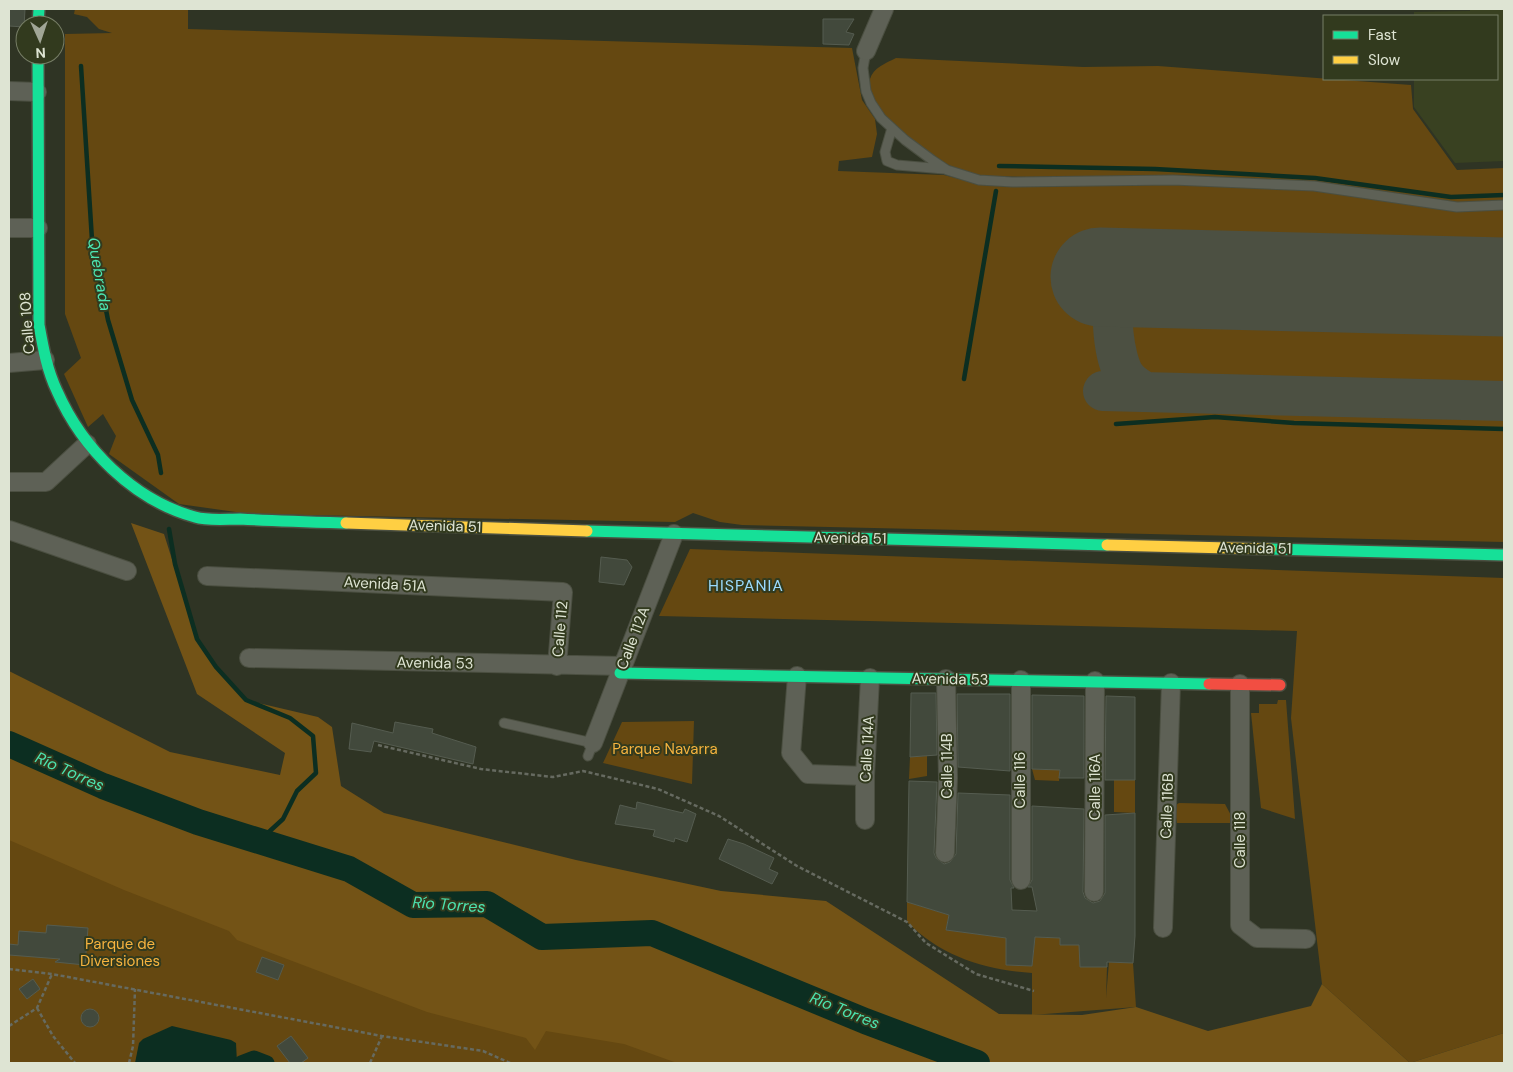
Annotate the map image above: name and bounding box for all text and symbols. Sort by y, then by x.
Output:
north arrow [15,15,65,65]
legend [1323,15,1498,80]
text: Fast [1368,25,1397,45]
text: N [35,44,46,62]
text: Slow [1368,50,1401,70]
water label: Quebrada [83,236,116,313]
street label: Calle 108 [15,291,39,355]
street label: Avenida 51 [408,515,482,537]
street label: Avenida 51 [813,527,887,549]
street label: Avenida 51 [1218,537,1292,559]
street label: Avenida 51A [343,572,427,596]
district label: HISPANIA [708,575,784,596]
street label: Calle 112 [548,600,572,658]
street label: Calle 112A [612,604,654,672]
street label: Avenida 53 [396,652,474,674]
street label: Avenida 53 [911,668,989,690]
street label: Calle 114A [855,715,879,783]
street label: Calle 114B [937,733,957,799]
park label: Parque Navarra [612,739,718,759]
water label: Río Torres [32,747,108,796]
street label: Calle 116 [1010,752,1030,808]
street label: Calle 116A [1085,754,1105,820]
street label: Calle 116B [1156,773,1178,839]
street label: Calle 118 [1230,812,1250,868]
water label: Río Torres [412,891,486,918]
park label: Parque de Diversiones [80,934,160,971]
water label: Río Torres [807,987,883,1034]

